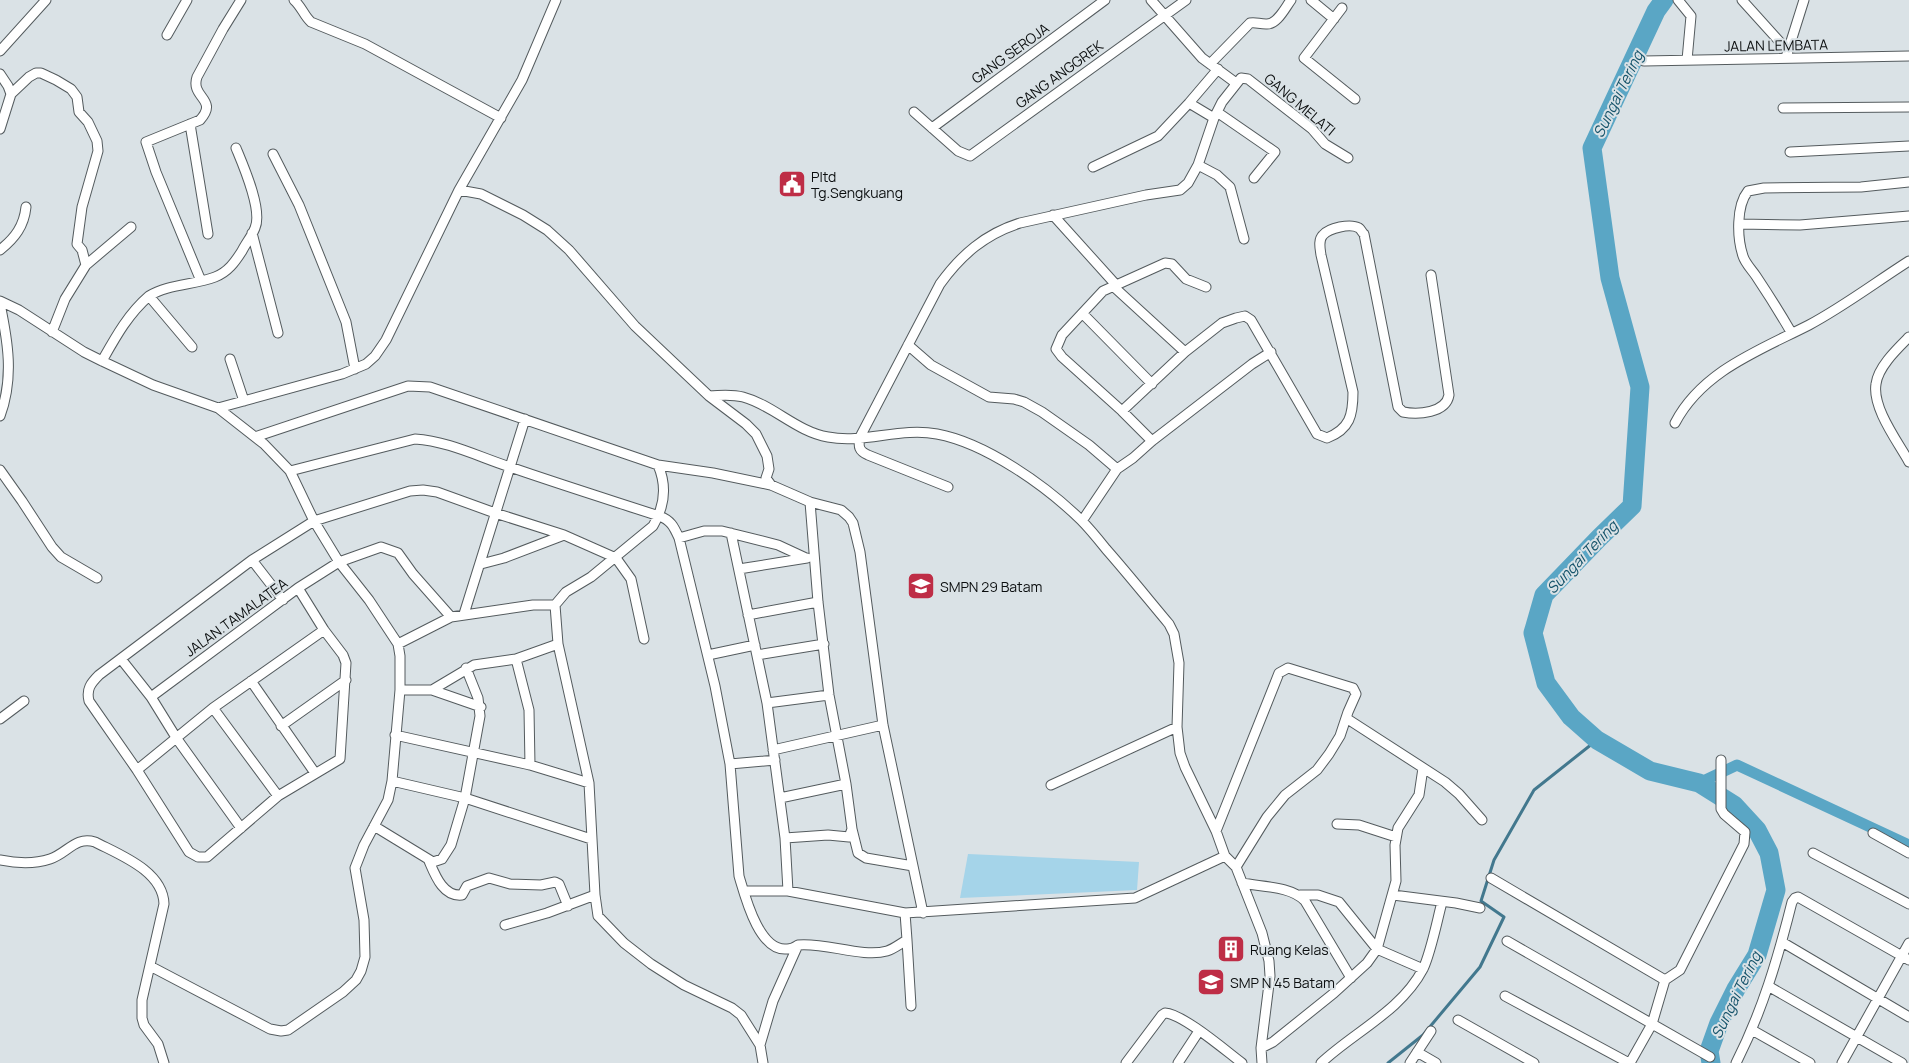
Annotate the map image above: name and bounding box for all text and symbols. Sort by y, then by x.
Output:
street label: GANG SEROJA [967,18,1053,88]
street label: GANG ANGGREK [1011,35,1107,112]
street label: JALAN LEMBATA [1724,35,1828,55]
water label: Sungai Tering [1588,46,1649,141]
street label: GANG MELATI [1260,69,1340,139]
place label: Pltd Tg.Sengkuang [811,167,903,202]
public building icon: Pltd Tg.Sengkuang [777,169,807,199]
water label: Sungai Tering [1542,515,1623,598]
school or university icon: SMPN 29 Batam [906,571,936,601]
street label: JALAN.TAMALATEA [181,573,291,661]
place label: SMPN 29 Batam [940,577,1042,596]
building icon: Ruang Kelas [1216,934,1246,964]
place label: Ruang Kelas [1250,940,1329,959]
water label: Sungai Tering [1706,947,1767,1042]
school or university icon: SMP N 45 Batam [1196,967,1226,997]
place label: SMP N 45 Batam [1230,973,1335,992]

